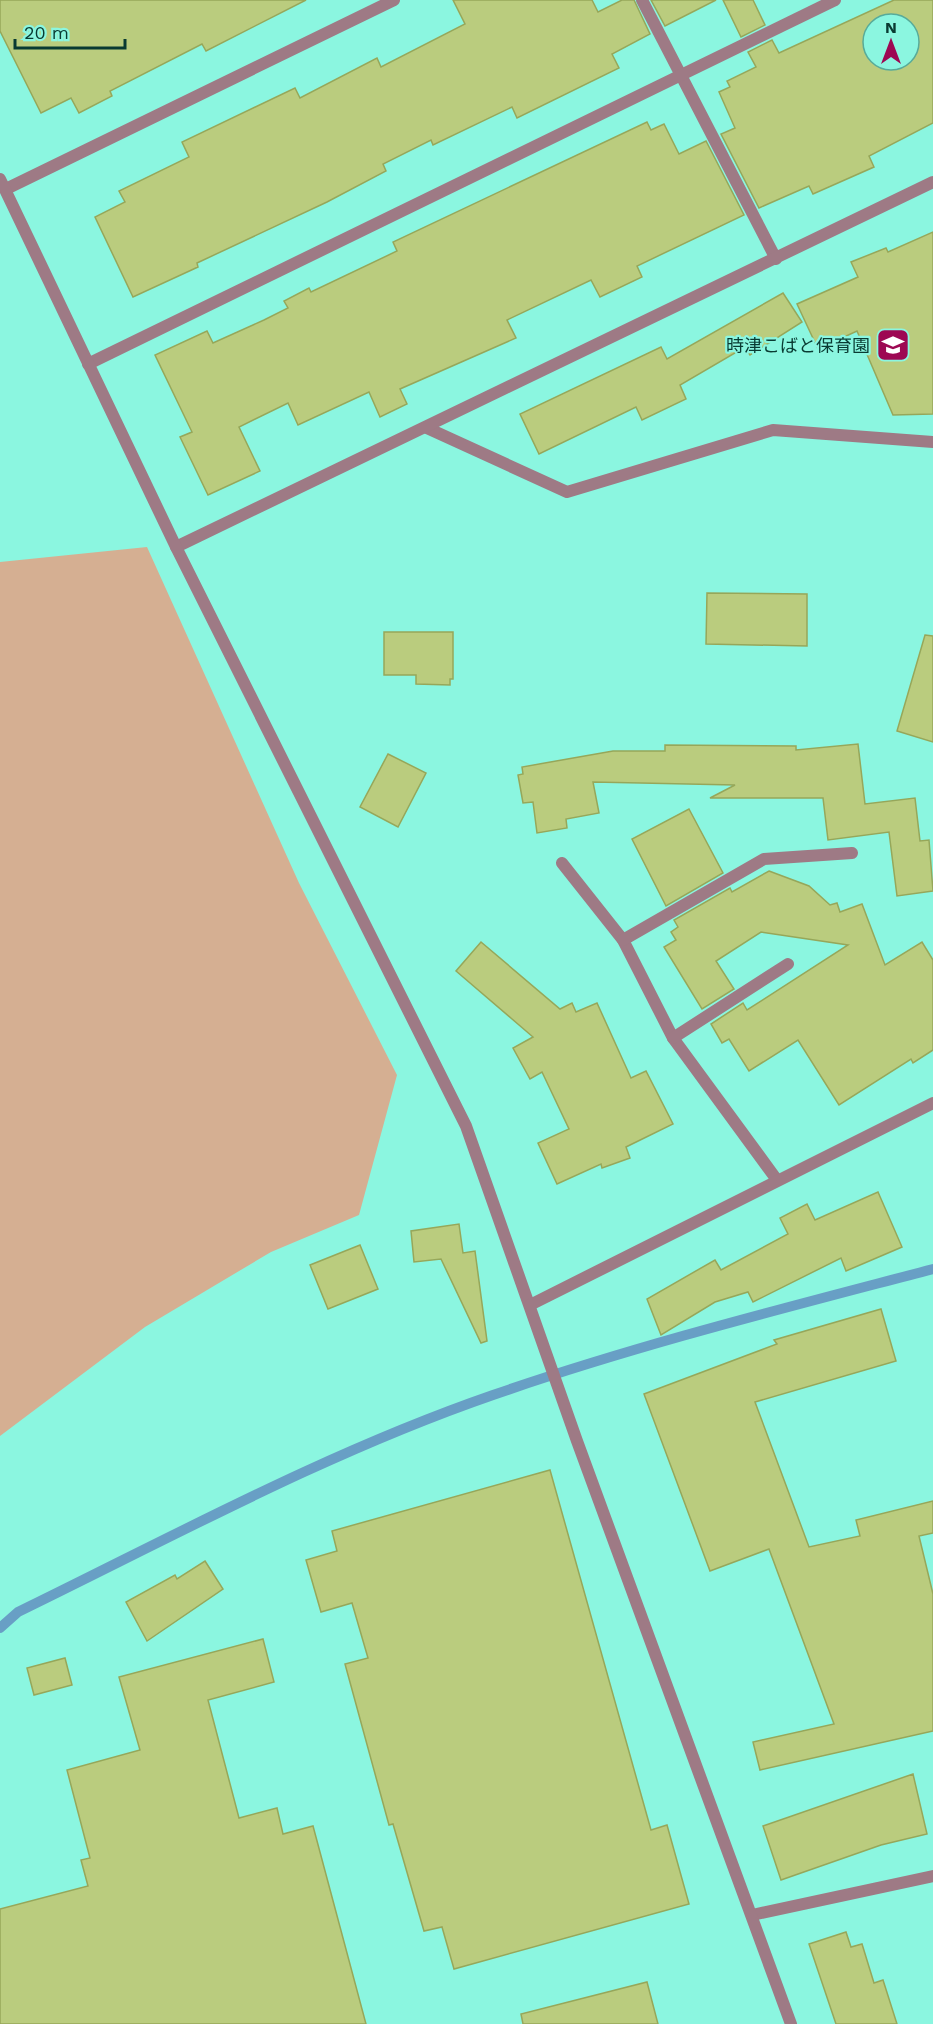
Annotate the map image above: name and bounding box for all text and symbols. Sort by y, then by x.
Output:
scale bar [15,12,124,50]
north arrow [861,12,921,72]
text: N [885,18,897,37]
text: 20 m [24,22,69,43]
school or university icon: 時津こばと保育園 [875,327,911,363]
place label: 時津こばと保育園 [726,335,870,356]

